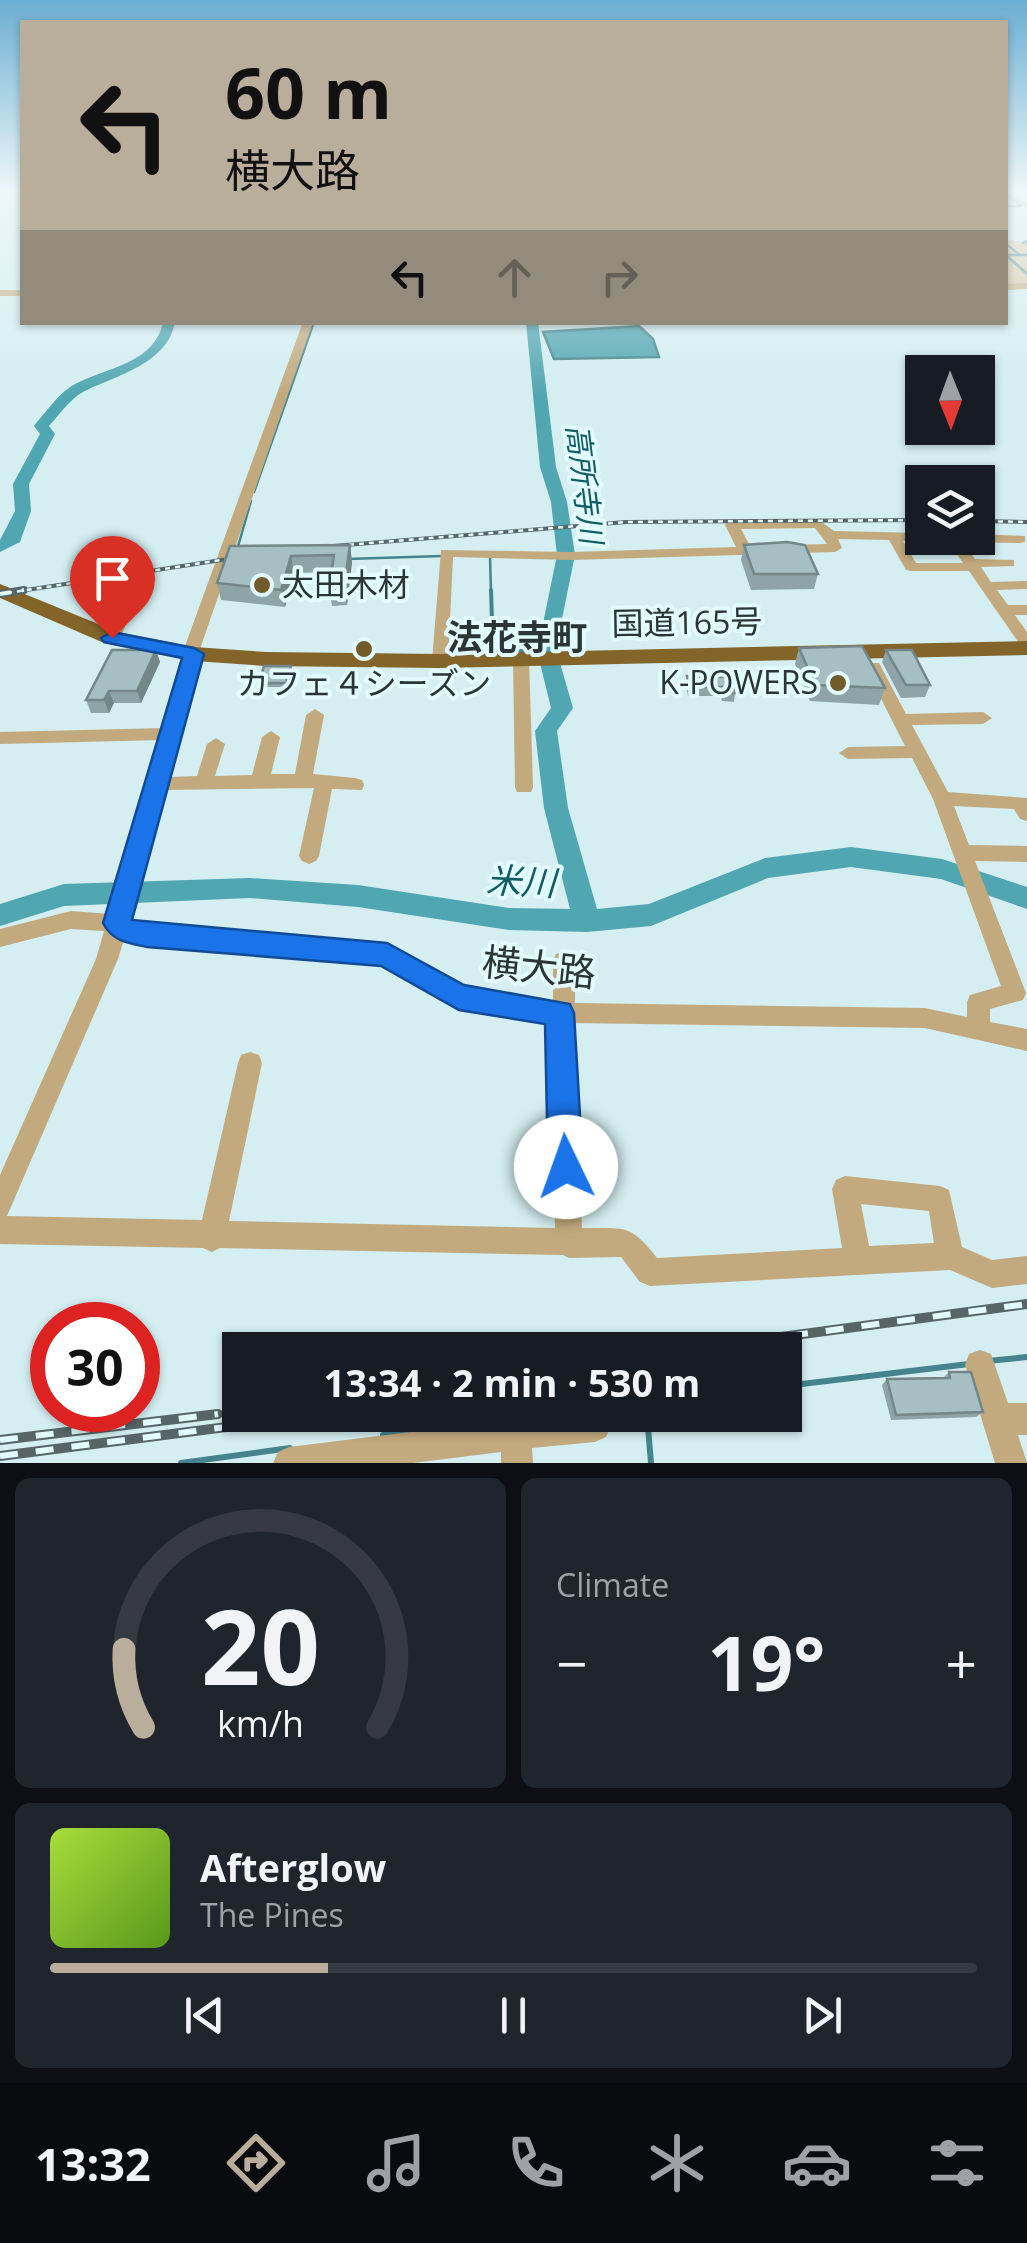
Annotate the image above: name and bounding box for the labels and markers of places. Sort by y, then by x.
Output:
pin [70,536,155,639]
place label: 太田木材 [282,562,410,605]
marker: 太田木材 [251,574,273,596]
marker: カフェ４シーズン [353,638,375,660]
place label: K-POWERS [659,660,818,703]
place label: カフェ４シーズン [237,661,491,704]
marker: K-POWERS [827,672,849,694]

